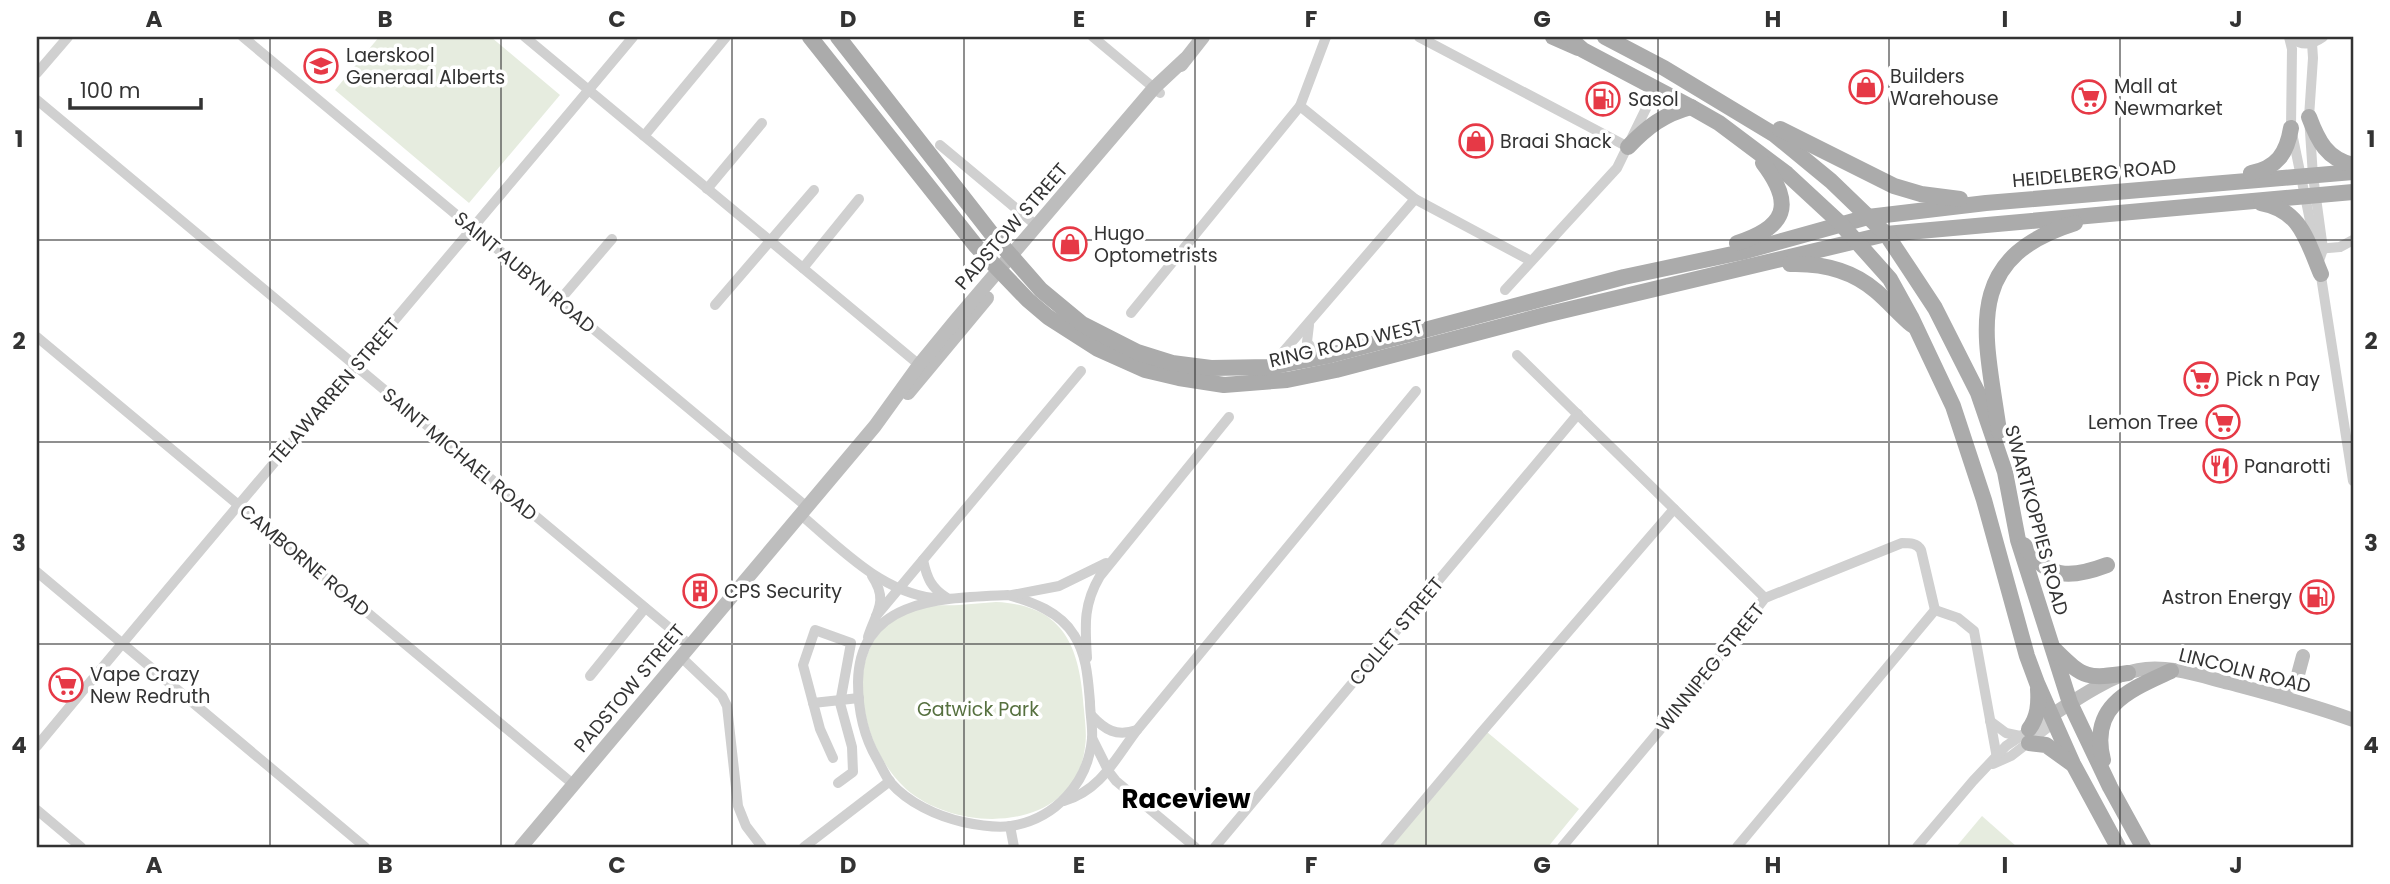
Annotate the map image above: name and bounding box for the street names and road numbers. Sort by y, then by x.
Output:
street label: HEIDELBERG ROAD [2011,153,2177,194]
street label: PADSTOW STREET [949,157,1074,296]
street label: SAINT AUBYN ROAD [448,205,601,340]
street label: TELAWARREN STREET [263,312,406,471]
street label: RING ROAD WEST [1267,313,1426,374]
street label: SAINT MICHAEL ROAD [376,381,543,527]
street label: SWARTKOPPIES ROAD [1998,422,2075,618]
street label: CAMBORNE ROAD [234,498,376,623]
street label: COLLET STREET [1343,571,1450,691]
street label: WINNIPEG STREET [1650,597,1771,737]
street label: PADSTOW STREET [568,618,691,758]
street label: LINCOLN ROAD [2176,641,2314,700]

